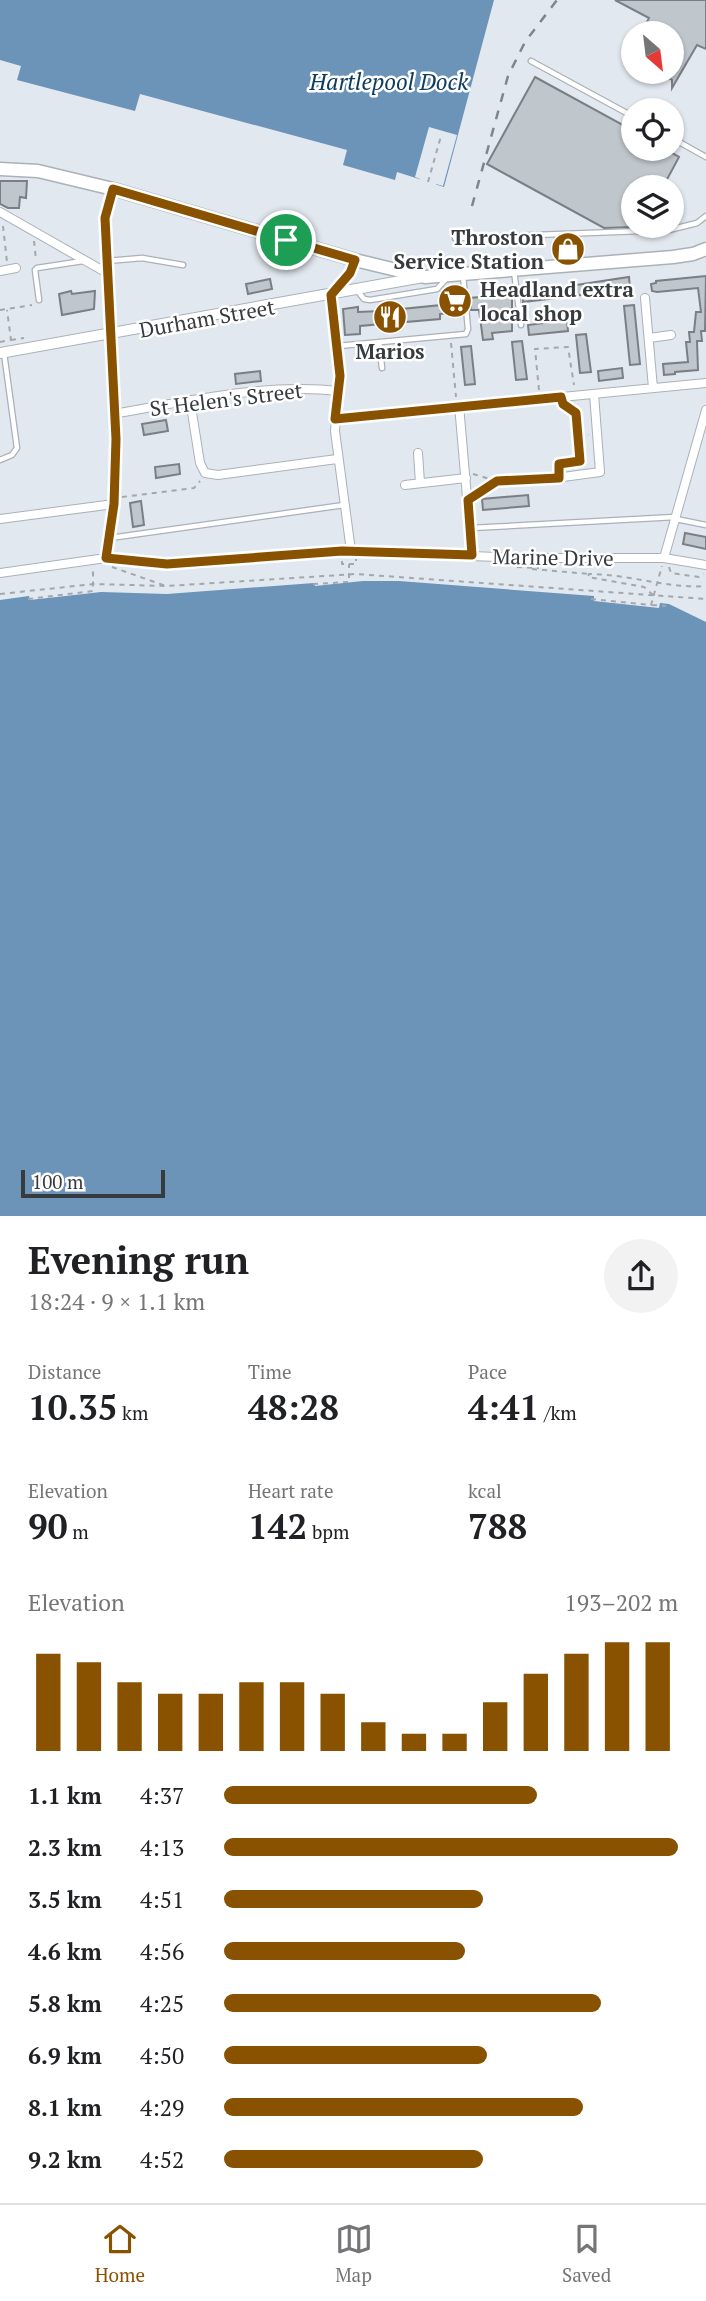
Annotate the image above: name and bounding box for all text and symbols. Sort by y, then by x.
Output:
north arrow [621,21,684,84]
map controls [621,21,684,238]
water label: Hartlepool Dock [309,66,469,97]
button: locate [621,98,684,161]
button: layers [621,175,684,238]
pin [256,210,316,270]
icon: arrive [267,221,305,259]
place label: Throston Service Station [394,223,544,275]
shop icon: Throston Service Station [549,230,587,268]
place label: Headland extra local shop [480,275,634,327]
supermarket icon: Headland extra local shop [436,282,474,320]
street label: Durham Street [137,292,277,344]
restaurant icon: Marios [371,298,409,336]
place label: Marios [355,337,425,365]
street label: St Helen's Street [148,376,304,422]
street label: Marine Drive [492,542,614,572]
scale bar [21,1167,164,1199]
text: 100 m [32,1169,83,1194]
text: Evening run [28,1235,249,1285]
button: share [604,1239,678,1313]
text: 18:24 · 9 × 1.1 km [28,1286,205,1317]
text: Distance [28,1359,101,1384]
text: Time [248,1359,291,1384]
text: Pace [468,1359,507,1384]
text: 10.35 [28,1384,117,1430]
text: 48:28 [248,1384,339,1430]
text: 4:41 [468,1384,539,1430]
text: km [117,1400,148,1425]
text: /km [539,1400,577,1425]
text: Elevation [28,1478,108,1503]
text: Heart rate [248,1478,333,1503]
text: kcal [468,1478,502,1503]
text: 90 [28,1503,68,1549]
text: 142 [248,1503,307,1549]
text: 788 [468,1503,527,1549]
text: m [68,1519,89,1544]
text: bpm [307,1519,349,1544]
text: Elevation [28,1587,125,1618]
text: 193–202 m [565,1587,678,1618]
text: 1.1 km [28,1780,102,1811]
text: 4:37 [140,1780,184,1811]
text: 2.3 km [28,1832,102,1863]
text: 4:13 [140,1832,184,1863]
text: 3.5 km [28,1884,102,1915]
text: 4:51 [140,1884,184,1915]
text: 4.6 km [28,1936,102,1967]
text: 4:56 [140,1936,184,1967]
text: 5.8 km [28,1988,102,2019]
text: 4:25 [140,1988,184,2019]
text: 6.9 km [28,2040,102,2071]
text: 4:50 [140,2040,184,2071]
text: 8.1 km [28,2092,102,2123]
text: 4:29 [140,2092,184,2123]
text: 9.2 km [28,2144,102,2175]
text: 4:52 [140,2144,184,2175]
tab: Home [95,2220,145,2287]
tab: Map [335,2220,373,2287]
tab: Saved [562,2220,611,2287]

